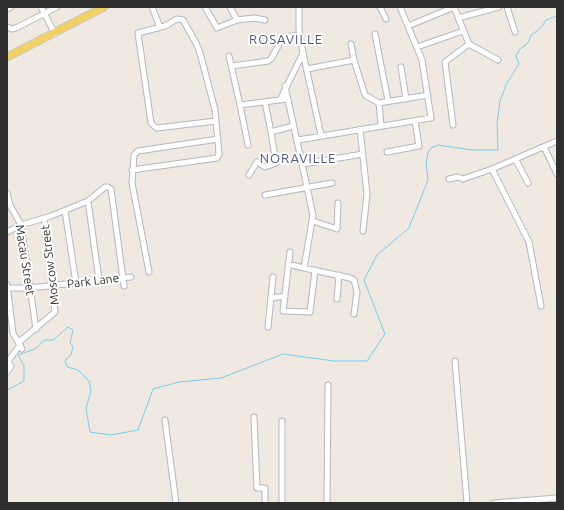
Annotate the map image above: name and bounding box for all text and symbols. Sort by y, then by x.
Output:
district label: ROSAVILLE [249,32,323,48]
district label: NORAVILLE [260,151,336,167]
street label: Macau Street [12,224,38,296]
street label: Moscow Street [38,224,62,306]
street label: Park Lane [66,271,120,291]

